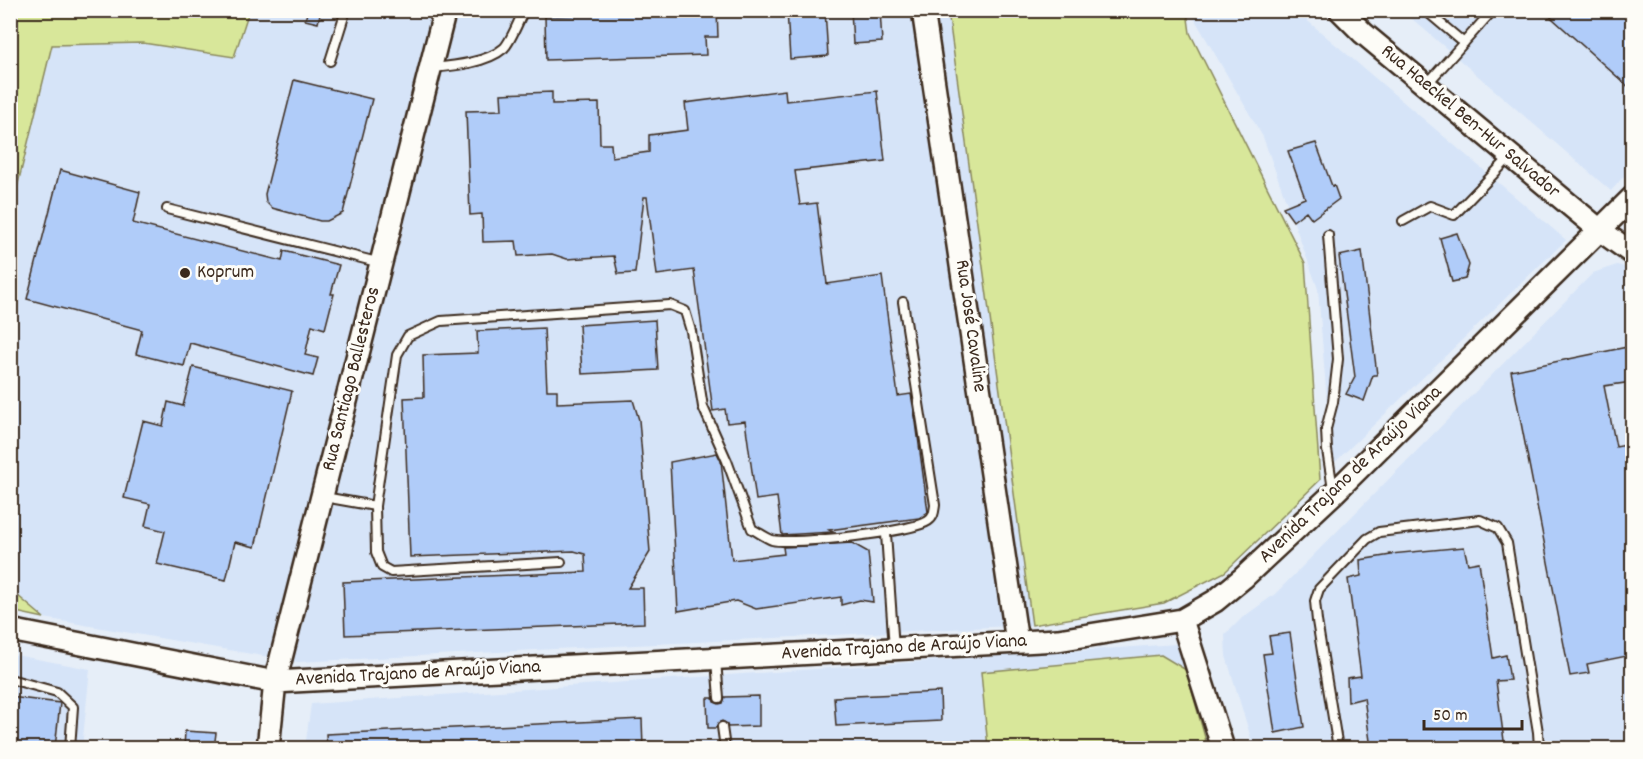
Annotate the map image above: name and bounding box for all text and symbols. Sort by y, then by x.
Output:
street label: Rua Haeckel Ben-Hur Salvador [1374,38,1566,206]
street label: Rua José Cavaline [947,258,993,394]
place label: Koprum [197,259,254,287]
marker: Koprum [178,266,192,280]
street label: Rua Santiago Ballesteros [316,284,388,474]
street label: Avenida Trajano de Araújo Viana [1253,379,1449,570]
street label: Avenida Trajano de Araújo Viana [781,628,1028,668]
street label: Avenida Trajano de Araújo Viana [295,654,542,694]
scale bar [1424,693,1522,731]
text: 50 m [1433,704,1468,729]

